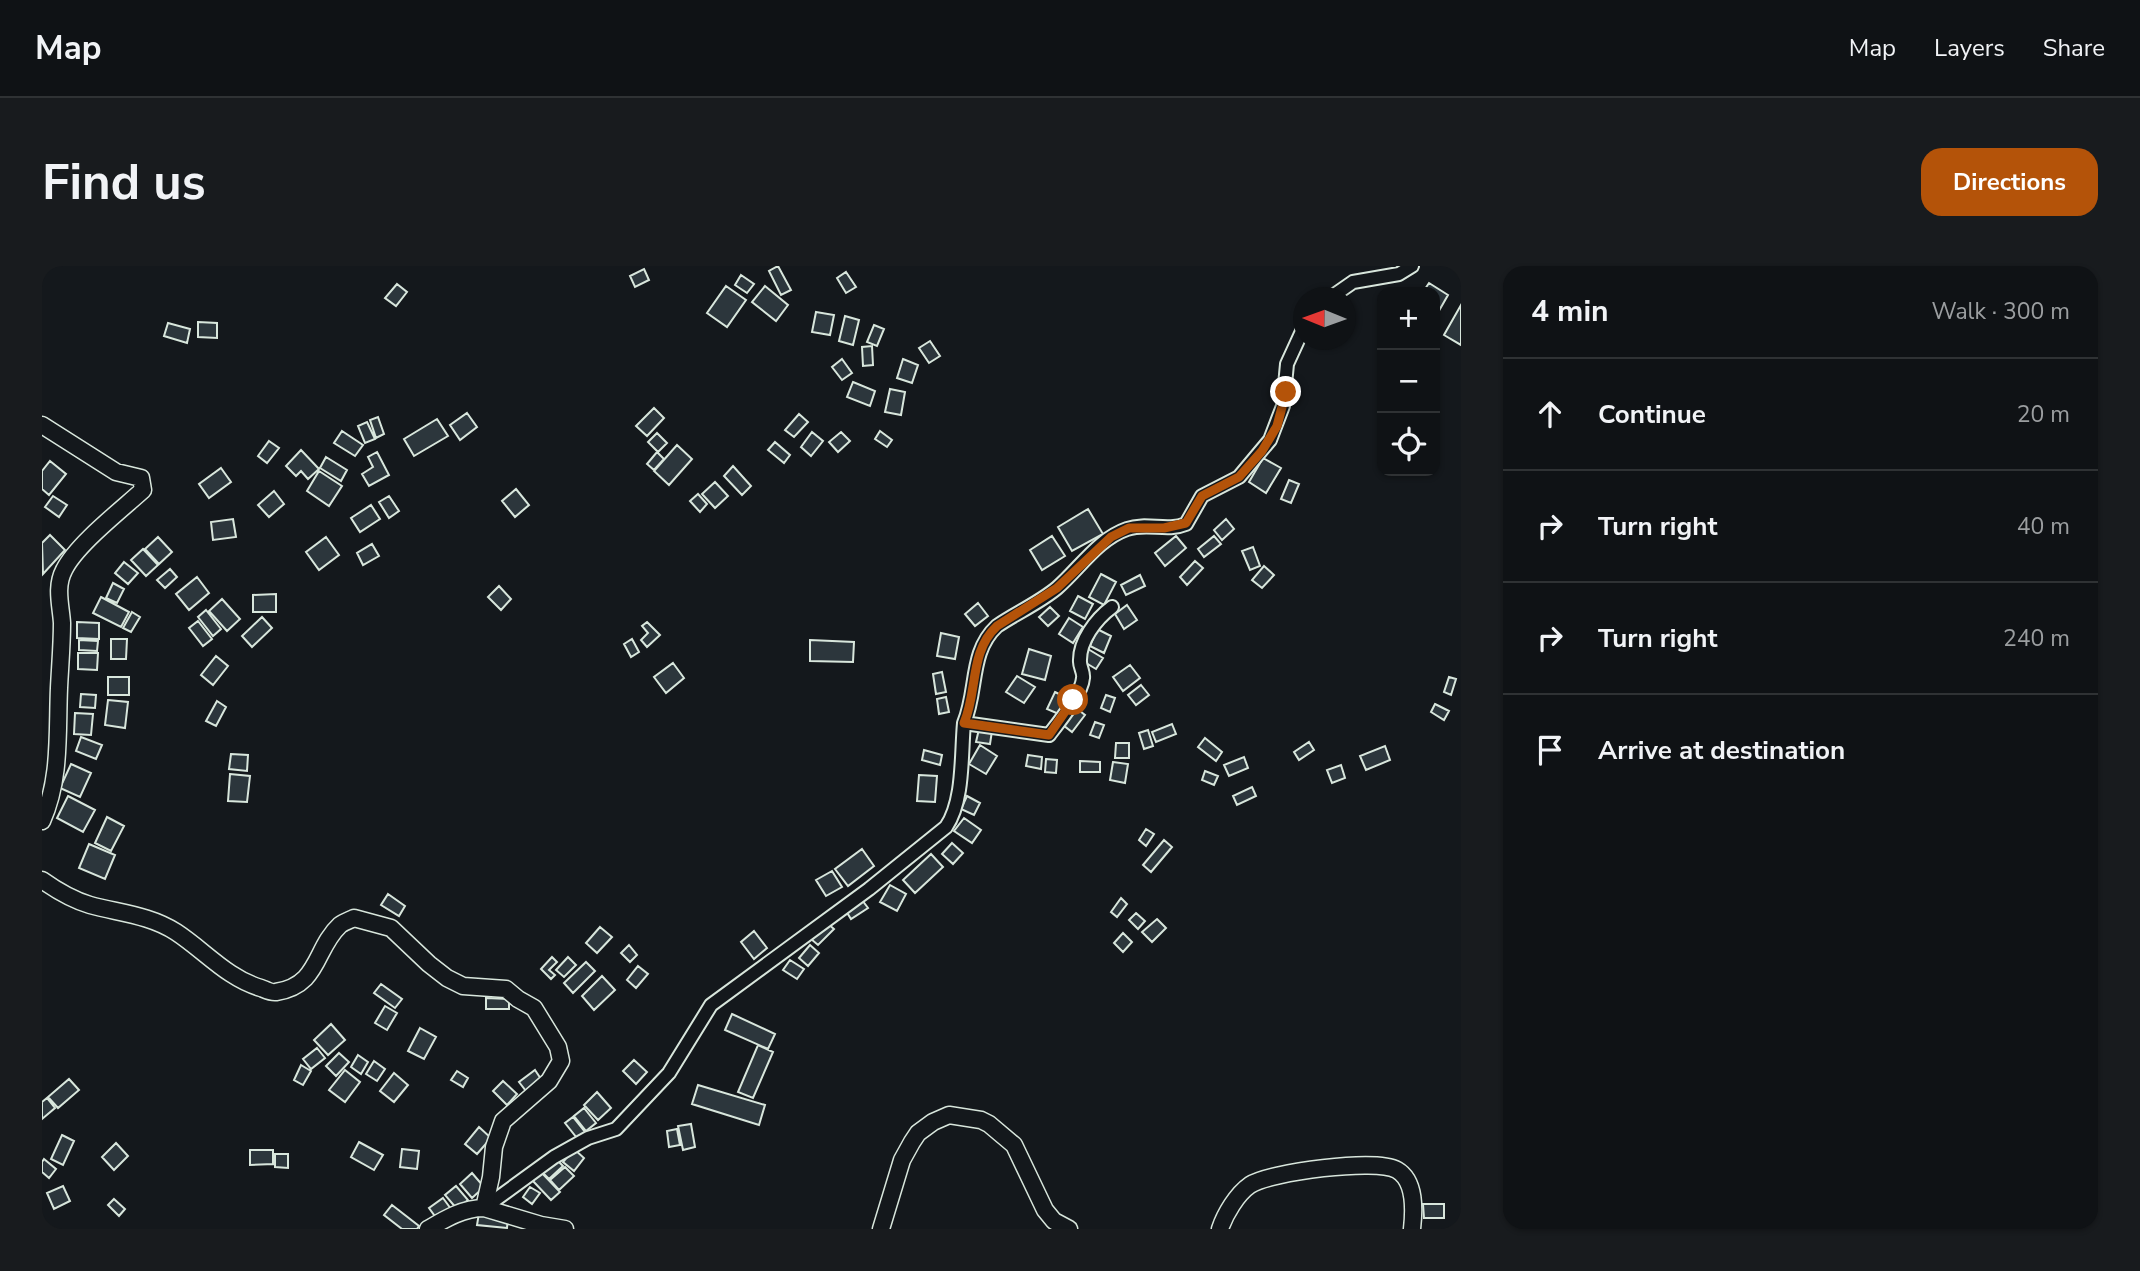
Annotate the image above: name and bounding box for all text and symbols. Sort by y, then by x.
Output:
text: Map [35,26,102,71]
text: Map [1849,32,1896,64]
text: Layers [1934,32,2005,64]
text: Share [2043,32,2105,64]
button: Directions [1921,148,2098,216]
text: Find us [42,149,206,216]
north arrow [1293,287,1356,350]
map controls [1377,287,1440,476]
button: + [1377,287,1440,350]
text: 4 min [1531,291,1609,332]
text: Walk · 300 m [1931,296,2070,327]
button: − [1377,350,1440,413]
route end [1270,376,1301,407]
icon: ahead [1531,395,1569,433]
text: Continue [1598,397,1706,432]
text: 20 m [2017,399,2070,430]
button: locate [1377,413,1440,476]
icon: right [1531,507,1569,545]
text: Turn right [1598,509,1717,544]
text: 40 m [2017,511,2070,542]
icon: right [1531,619,1569,657]
text: Turn right [1598,621,1717,656]
text: 240 m [2003,623,2070,654]
route start [1057,684,1088,715]
icon: arrive [1531,731,1569,769]
text: Arrive at destination [1598,733,1845,768]

